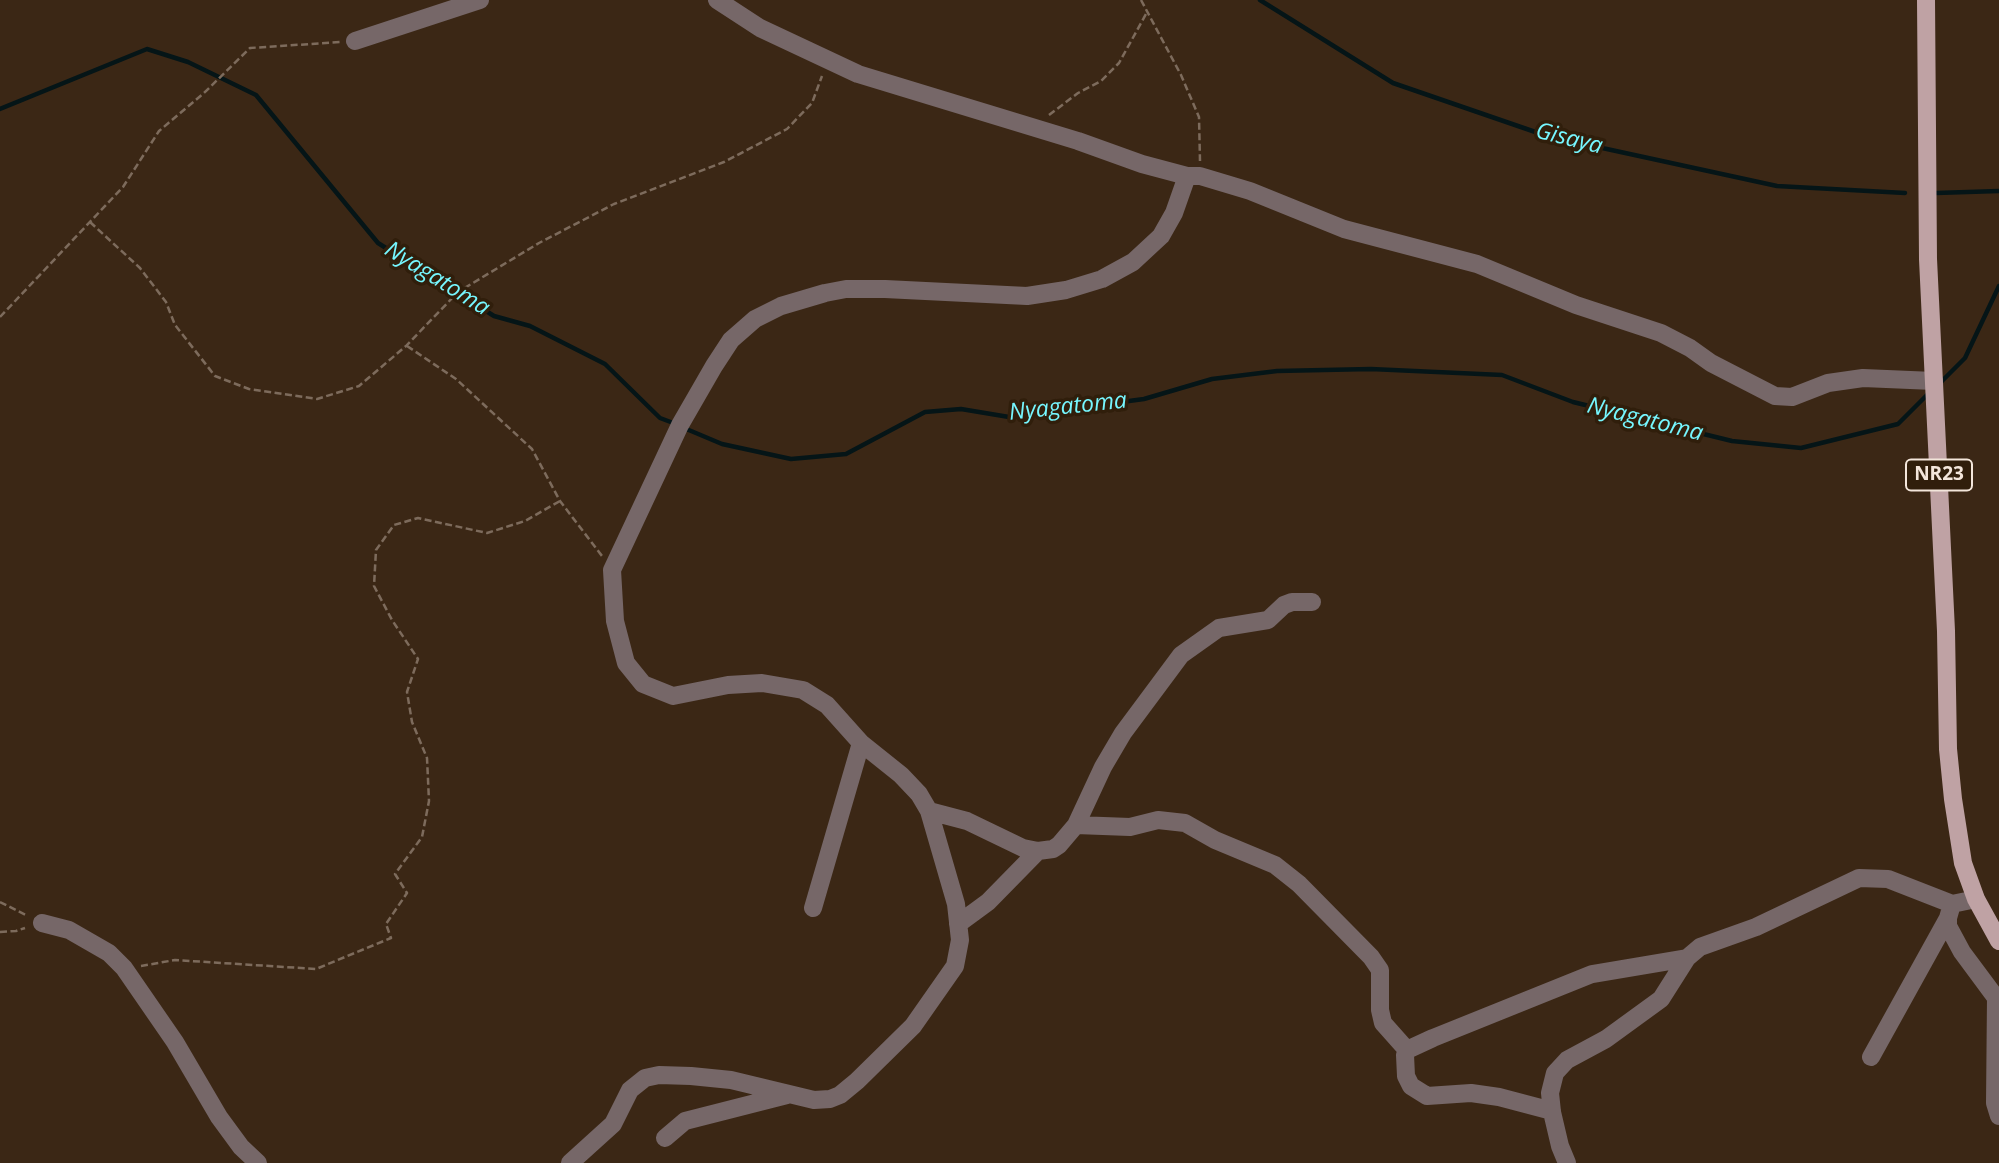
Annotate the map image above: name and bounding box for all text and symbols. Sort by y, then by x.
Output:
water label: Gisaya [1533,117,1605,161]
water label: Nyagatoma [380,236,494,322]
water label: Nyagatoma [1008,387,1128,427]
water label: Nyagatoma [1584,392,1706,448]
road number: NR23 [1906,460,1972,490]

